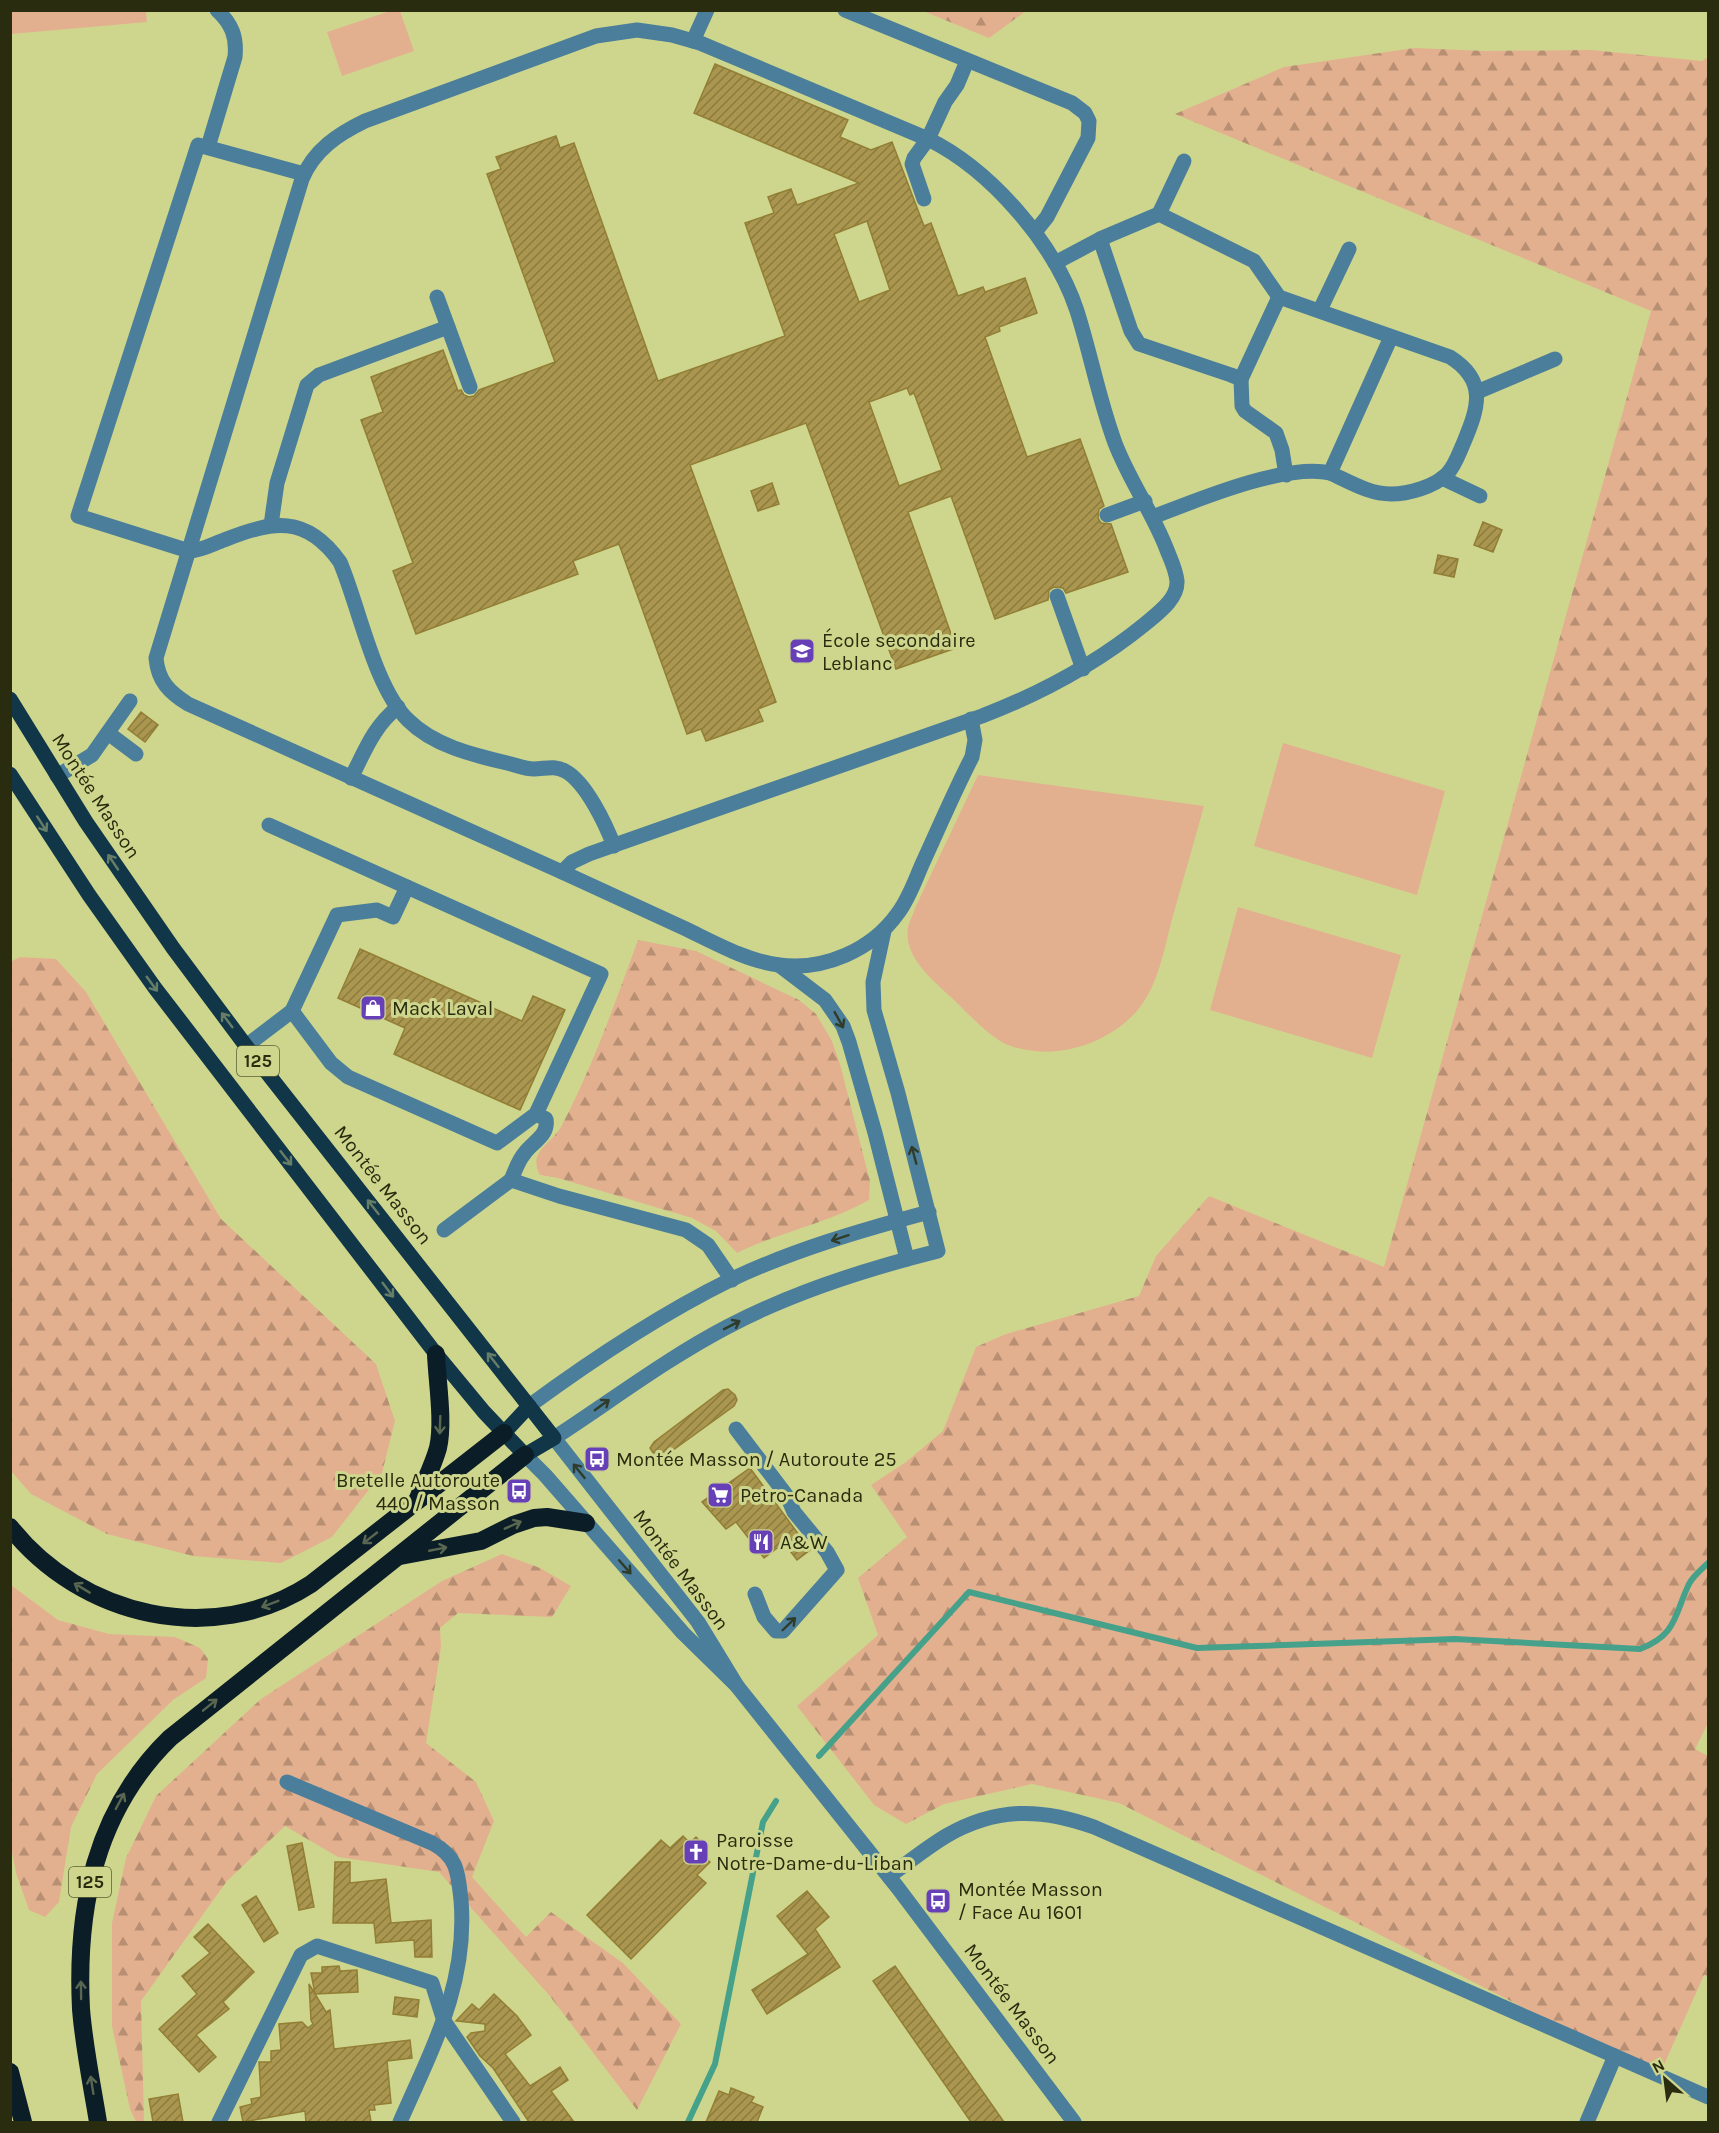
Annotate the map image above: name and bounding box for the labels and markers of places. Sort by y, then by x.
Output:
place label: École secondaire Leblanc [822,628,976,675]
school or university icon: École secondaire Leblanc [787,636,817,666]
shop icon: Mack Laval [358,993,388,1023]
place label: Mack Laval [392,997,493,1020]
bus stop icon: Montée Masson / Autoroute 25 [582,1444,612,1474]
place label: Montée Masson / Autoroute 25 [616,1448,897,1471]
place label: Bretelle Autoroute 440 / Masson [336,1469,500,1515]
bus stop icon: Bretelle Autoroute 440 / Masson [504,1476,534,1506]
supermarket icon: Petro-Canada [705,1480,735,1510]
place label: Petro-Canada [740,1484,863,1507]
restaurant icon: A&W [746,1527,776,1557]
place label: A&W [780,1531,828,1554]
place label: Paroisse Notre-Dame-du-Liban [716,1829,914,1875]
church icon: Paroisse Notre-Dame-du-Liban [681,1837,711,1867]
place label: Montée Masson / Face Au 1601 [958,1878,1103,1924]
bus stop icon: Montée Masson / Face Au 1601 [923,1886,953,1916]

